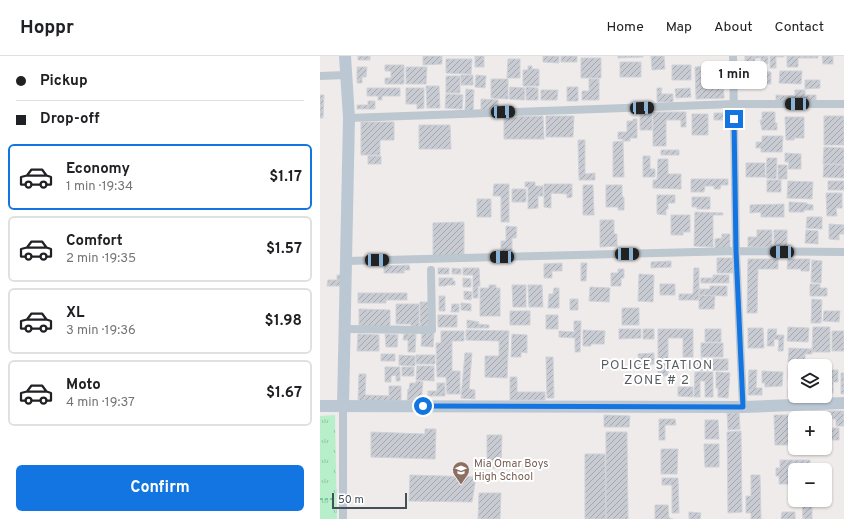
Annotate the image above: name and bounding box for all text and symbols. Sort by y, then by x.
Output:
text: Hoppr [20,16,74,40]
text: Home [607,19,644,36]
text: Map [666,19,692,36]
text: About [714,19,753,36]
text: Contact [775,19,824,36]
callout: 1 min [701,61,767,89]
text: 1 min [718,67,750,83]
text: Pickup [40,72,88,91]
car [785,98,809,110]
car [630,102,654,114]
car [491,106,515,118]
text: Drop-off [40,110,100,129]
route end [725,110,743,128]
icon: car [18,159,54,195]
text: Economy [66,160,130,179]
text: $1.17 [269,168,302,187]
text: 1 min · 19:34 [66,179,133,195]
icon: car [18,231,54,267]
text: Comfort [66,232,123,251]
text: $1.57 [266,240,302,259]
car [770,246,794,258]
car [615,248,639,260]
text: 2 min · 19:35 [66,251,136,267]
car [490,251,514,263]
car [365,254,389,266]
icon: car [18,303,54,339]
text: XL [66,304,84,323]
text: $1.98 [265,312,302,331]
text: 3 min · 19:36 [66,323,136,339]
district label: POLICE STATION ZONE # 2 [601,358,713,389]
map controls [788,359,832,507]
button: layers [788,359,832,403]
icon: car [18,375,54,411]
text: Moto [66,376,101,395]
text: $1.67 [266,384,302,403]
text: 4 min · 19:37 [66,395,135,411]
route start [414,397,432,415]
button: + [788,411,832,455]
place label: Mia Omar Boys High School [474,457,548,484]
school or university icon: Mia Omar Boys High School [451,460,471,485]
button: − [788,463,832,507]
button: Confirm [16,465,304,511]
scale bar [332,491,407,510]
text: 50 m [338,493,364,507]

